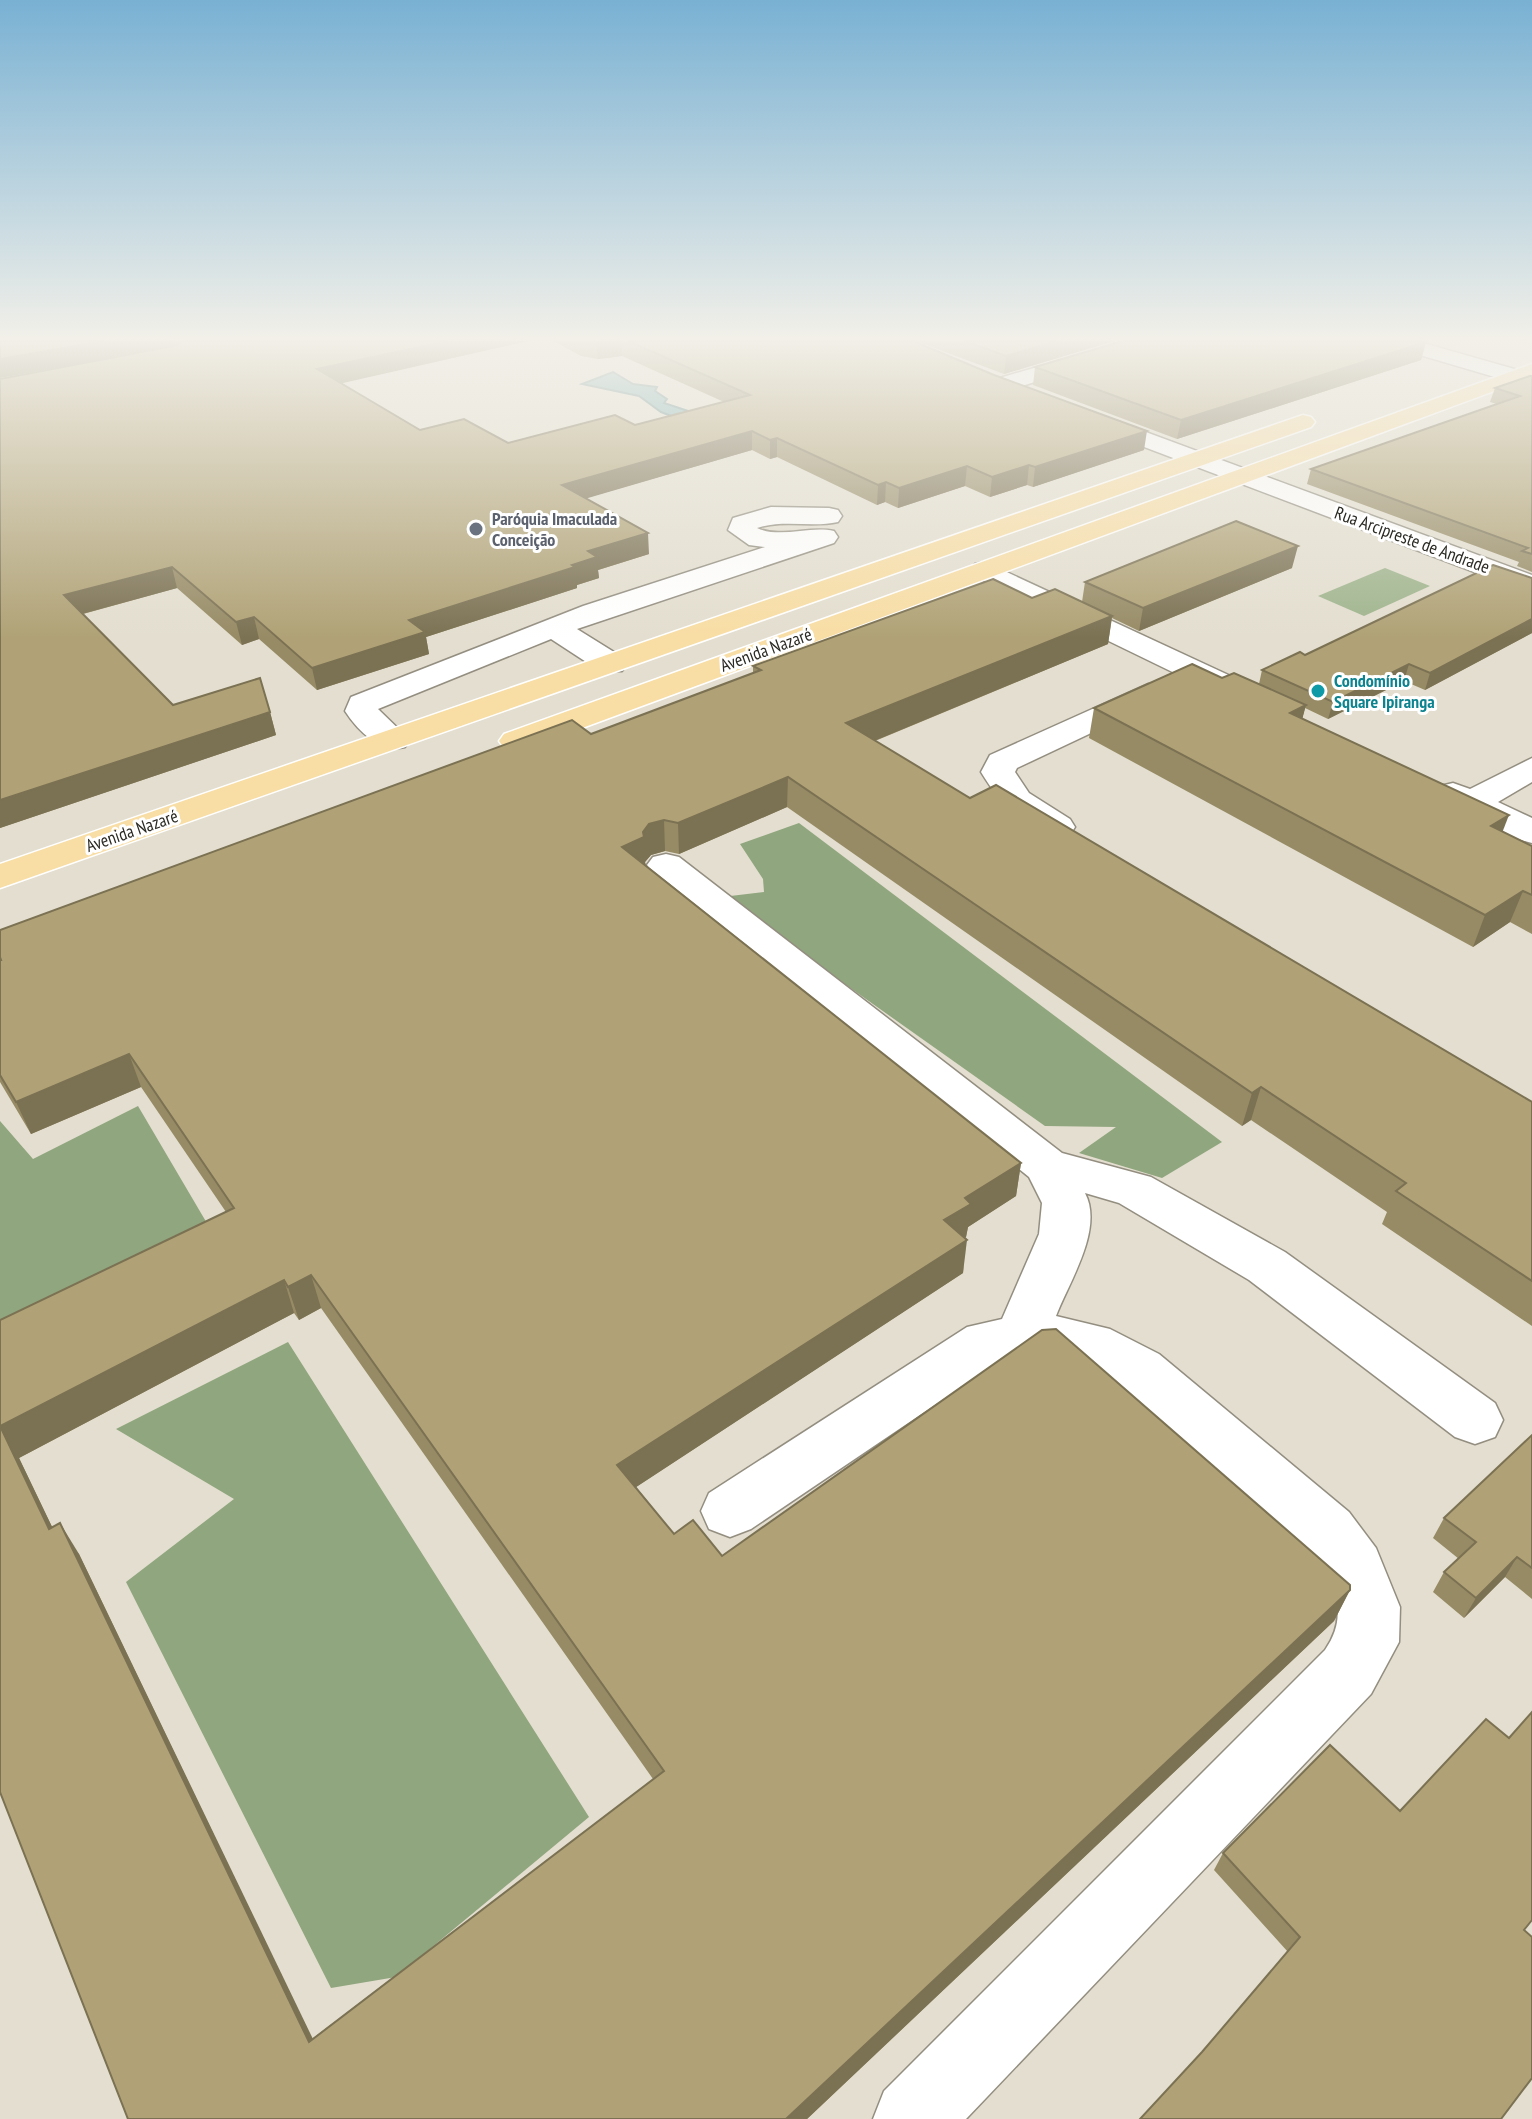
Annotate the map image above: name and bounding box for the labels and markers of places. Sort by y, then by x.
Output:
place label: Paróquia Imaculada Conceição [492,507,617,551]
marker: Paróquia Imaculada Conceição [467,520,485,538]
place label: Condomínio Square Ipiranga [1334,669,1435,713]
marker: Condomínio Square Ipiranga [1309,682,1327,700]

